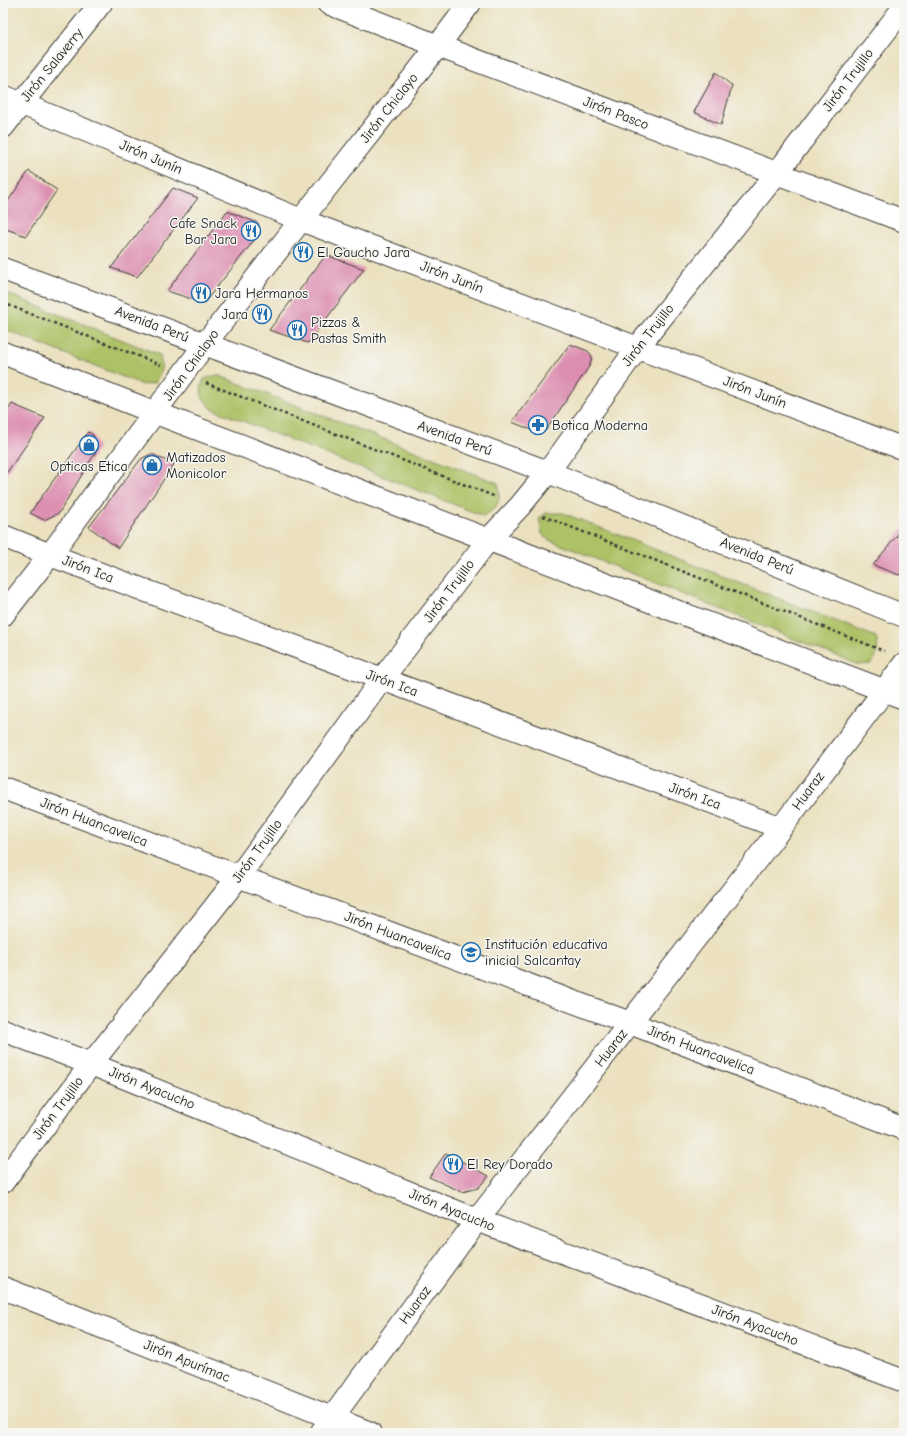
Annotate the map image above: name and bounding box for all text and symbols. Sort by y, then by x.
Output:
street label: Jirón Salaverry [17,24,87,105]
street label: Jirón Trujillo [819,45,877,115]
street label: Jirón Chiclayo [356,70,422,146]
street label: Jirón Pasco [581,93,651,133]
street label: Jirón Junín [117,136,185,178]
place label: Cafe Snack Bar Jara [170,215,237,248]
restaurant icon: Cafe Snack Bar Jara [240,220,262,242]
restaurant icon: El Gaucho Jara [292,241,314,263]
place label: El Gaucho Jara [317,244,410,261]
street label: Jirón Junín [418,257,486,297]
restaurant icon: Jara Hermanos [190,282,212,304]
place label: Jara Hermanos [215,285,308,302]
street label: Jirón Trujillo [618,300,678,370]
street label: Avenida Perú [113,302,191,346]
restaurant icon: Jara [251,303,273,325]
place label: Jara [222,306,248,323]
place label: Pizzas & Pastas Smith [311,314,387,347]
restaurant icon: Pizzas & Pastas Smith [286,319,308,341]
street label: Jirón Chiclayo [159,326,223,404]
street label: Jirón Junín [721,372,789,412]
pharmacy icon: Botica Moderna [527,414,549,436]
street label: Avenida Perú [415,417,495,459]
place label: Botica Moderna [552,417,648,434]
shop icon: Opticas Etica [78,434,100,456]
place label: Matizados Monicolor [166,449,227,482]
shop icon: Matizados Monicolor [141,454,163,476]
place label: Opticas Etica [50,458,128,475]
street label: Avenida Perú [718,534,796,578]
street label: Jirón Ica [60,551,116,587]
street label: Jirón Trujillo [420,556,478,626]
street label: Jirón Ica [364,666,420,700]
street label: Huaraz [788,769,828,813]
street label: Jirón Ica [667,779,723,813]
street label: Jirón Huancavelica [38,794,150,850]
street label: Jirón Trujillo [228,816,286,886]
street label: Jirón Huancavelica [342,908,454,964]
place label: Institución educativa inicial Salcantay [485,936,608,969]
school or university icon: Institución educativa inicial Salcantay [460,941,482,963]
street label: Jirón Huancavelica [645,1022,757,1078]
street label: Huaraz [591,1026,631,1070]
street label: Jirón Ayacucho [106,1063,198,1113]
street label: Jirón Trujillo [29,1073,87,1143]
restaurant icon: El Rey Dorado [442,1153,464,1175]
place label: El Rey Dorado [467,1156,553,1173]
street label: Jirón Ayacucho [406,1185,498,1235]
street label: Huaraz [395,1283,435,1327]
street label: Jirón Ayacucho [709,1301,801,1349]
street label: Jirón Apurímac [141,1336,233,1386]

